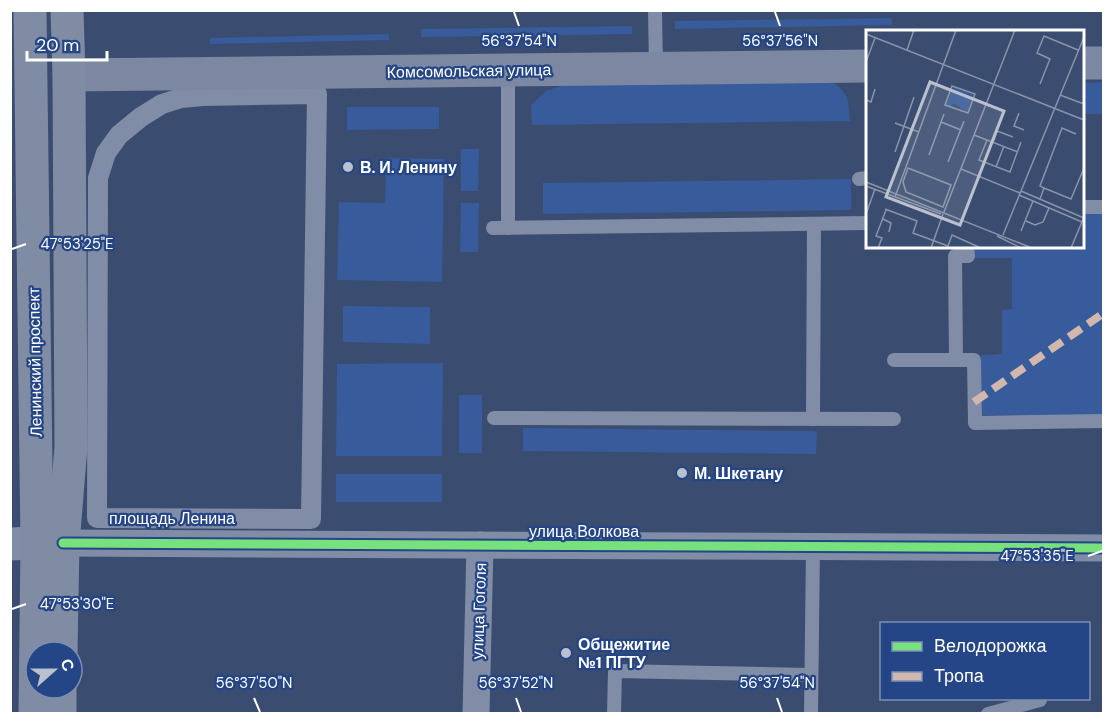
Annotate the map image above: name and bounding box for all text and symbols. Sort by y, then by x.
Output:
scale bar [27,24,106,62]
inset map [866,30,1084,248]
text: 56°37'54"N [481,31,557,51]
text: 56°37'56"N [742,31,818,51]
text: 20 m [36,33,79,57]
street label: Комсомольская улица [386,59,552,83]
place label: В. И. Ленину [360,157,457,178]
marker: В. И. Ленину [341,160,355,174]
text: 47°53'25"E [40,234,114,254]
street label: Ленинский проспект [23,286,47,437]
place label: М. Шкетану [694,463,783,484]
marker: М. Шкетану [675,466,689,480]
street label: площадь Ленина [109,508,235,529]
street label: улица Волкова [529,521,639,542]
text: 47°53'35"E [1000,546,1074,566]
street label: улица Гоголя [467,562,491,660]
text: 47°53'30"E [40,594,114,614]
legend [880,622,1090,700]
place label: Общежитие №1 ПГТУ [578,634,670,673]
text: Велодорожка [934,634,1047,658]
north arrow [24,640,84,700]
marker: Общежитие №1 ПГТУ [559,646,573,660]
text: С [56,656,80,674]
text: Тропа [934,664,985,688]
text: 56°37'50"N [216,673,292,693]
text: 56°37'52"N [479,673,554,693]
text: 56°37'54"N [739,673,815,693]

